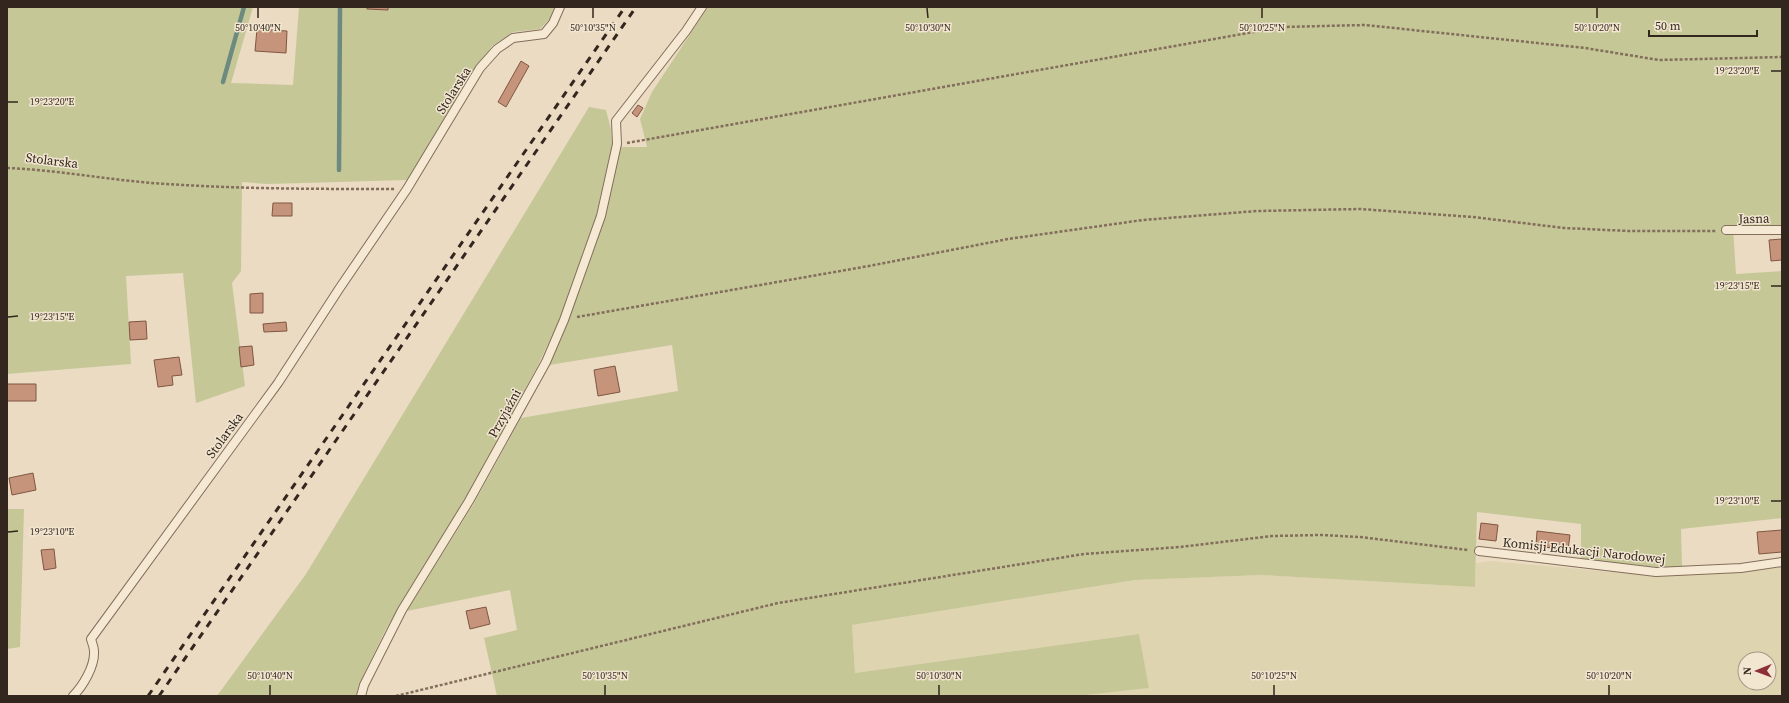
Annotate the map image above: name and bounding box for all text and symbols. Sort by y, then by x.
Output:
scale bar [1649,12,1757,38]
text: 50 m [1655,18,1681,34]
text: 50°10'40"N [235,21,281,34]
text: 50°10'35"N [570,21,616,34]
text: 50°10'30"N [905,21,951,34]
text: 50°10'25"N [1239,21,1285,34]
text: 50°10'20"N [1574,21,1620,34]
street label: Stolarska [432,63,475,117]
text: 19°23'20"E [1715,64,1759,77]
text: 19°23'20"E [30,95,74,108]
street label: Stolarska [25,149,79,172]
street label: Jasna [1737,210,1770,227]
text: 19°23'15"E [1715,279,1759,292]
text: 19°23'15"E [30,310,74,323]
street label: Przyjaźni [484,386,525,441]
street label: Stolarska [202,409,247,462]
text: 19°23'10"E [1715,494,1759,507]
text: 19°23'10"E [30,525,74,538]
street label: Komisji Edukacji Narodowej [1502,534,1666,567]
north arrow [1737,651,1777,691]
text: N [1740,667,1755,675]
text: 50°10'40"N [247,669,293,682]
text: 50°10'35"N [582,669,628,682]
text: 50°10'30"N [916,669,962,682]
text: 50°10'25"N [1251,669,1297,682]
text: 50°10'20"N [1586,669,1632,682]

